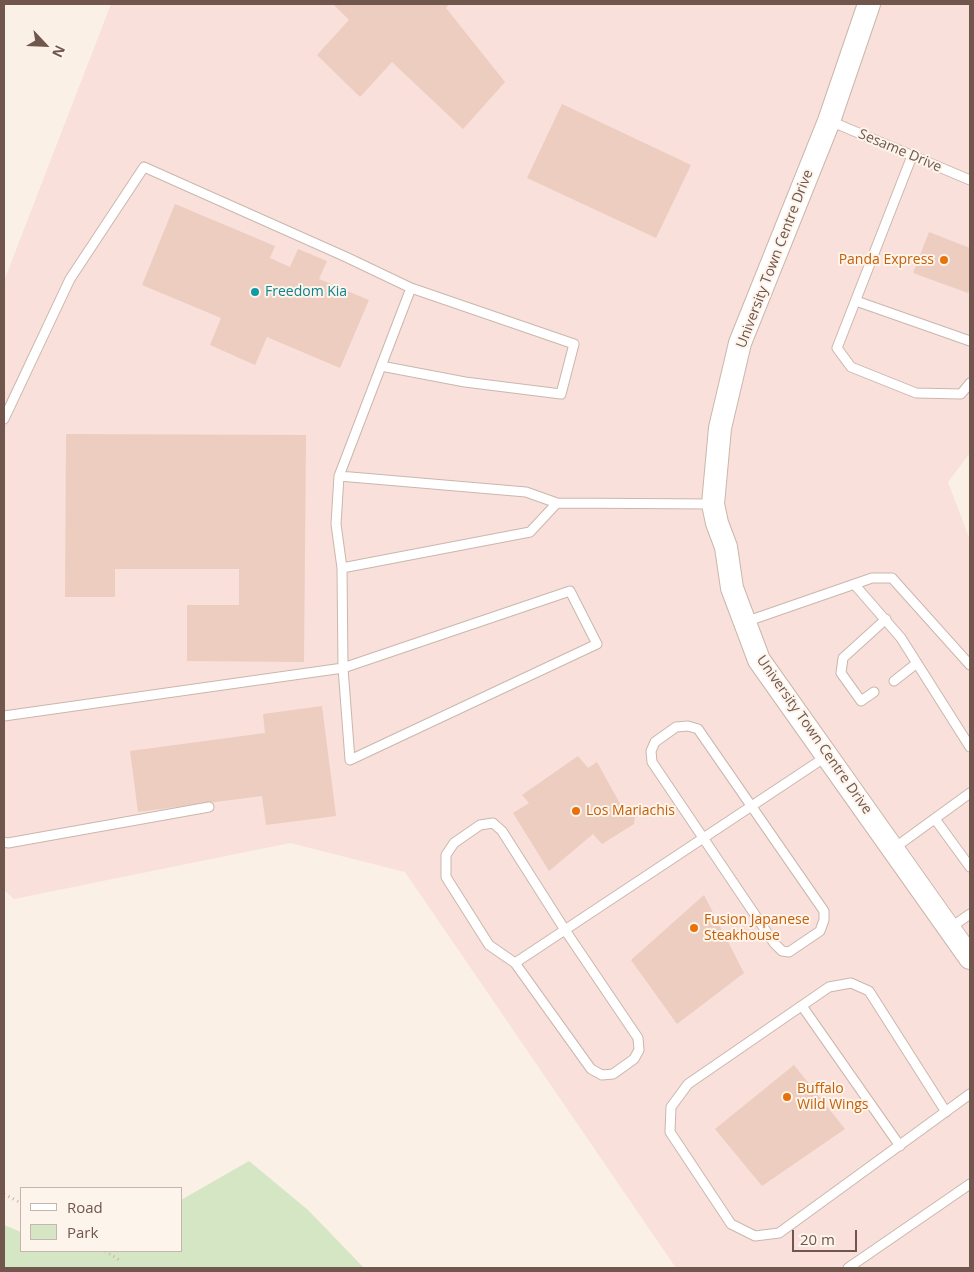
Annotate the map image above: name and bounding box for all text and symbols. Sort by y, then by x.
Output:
north arrow [20,20,70,70]
text: N [48,42,70,61]
street label: Sesame Drive [856,126,944,176]
street label: University Town Centre Drive [733,167,817,351]
place label: Panda Express [839,252,934,268]
marker: Panda Express [938,254,950,266]
place label: Freedom Kia [265,284,347,300]
marker: Freedom Kia [249,286,261,298]
street label: University Town Centre Drive [753,652,875,818]
place label: Los Mariachis [586,803,675,819]
marker: Los Mariachis [570,805,582,817]
place label: Fusion Japanese Steakhouse [704,912,810,944]
marker: Fusion Japanese Steakhouse [688,922,700,934]
place label: Buffalo Wild Wings [797,1081,869,1114]
marker: Buffalo Wild Wings [781,1091,793,1103]
legend [20,1187,182,1252]
text: Road [67,1197,103,1217]
scale bar [794,1220,859,1252]
text: Park [67,1222,98,1242]
text: 20 m [800,1229,835,1249]

